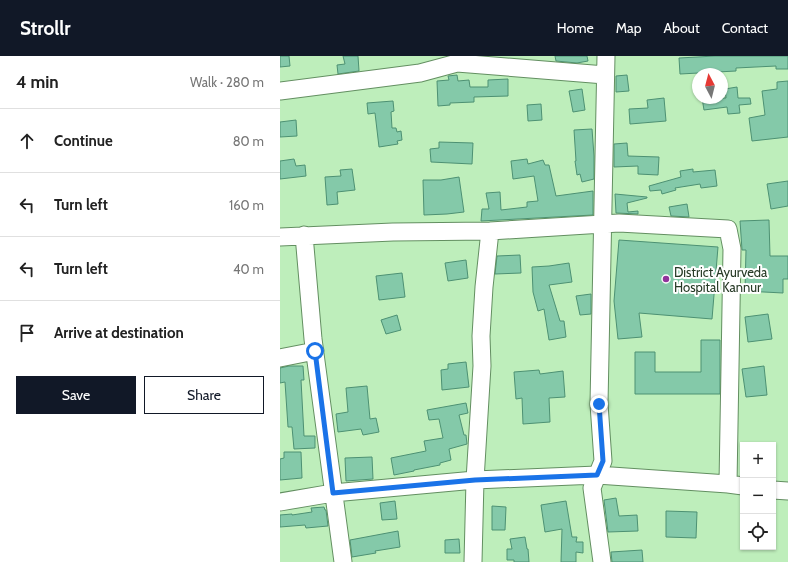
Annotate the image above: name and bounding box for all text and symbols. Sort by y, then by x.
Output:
text: Strollr [20,17,71,40]
text: Home [557,19,594,37]
text: Map [616,19,641,37]
text: About [663,19,700,37]
text: Contact [722,19,768,37]
north arrow [692,68,728,104]
text: 4 min [16,72,59,92]
text: Walk · 280 m [190,74,264,90]
icon: ahead [16,130,38,152]
text: Continue [54,132,113,150]
text: 80 m [233,133,264,149]
icon: left [16,194,38,216]
text: Turn left [54,196,108,214]
text: 160 m [229,197,264,213]
icon: left [16,258,38,280]
text: Turn left [54,260,108,278]
text: 40 m [233,261,264,277]
place label: District Ayurveda Hospital Kannur [674,264,768,295]
marker: District Ayurveda Hospital Kannur [661,274,671,284]
icon: arrive [16,322,38,344]
text: Arrive at destination [54,324,184,342]
route start [306,342,324,360]
button: Save [16,376,136,414]
button: Share [144,376,264,414]
route end [590,395,608,413]
map controls [740,442,776,550]
button: + [740,442,776,478]
button: − [740,478,776,514]
button: locate [740,514,776,550]

